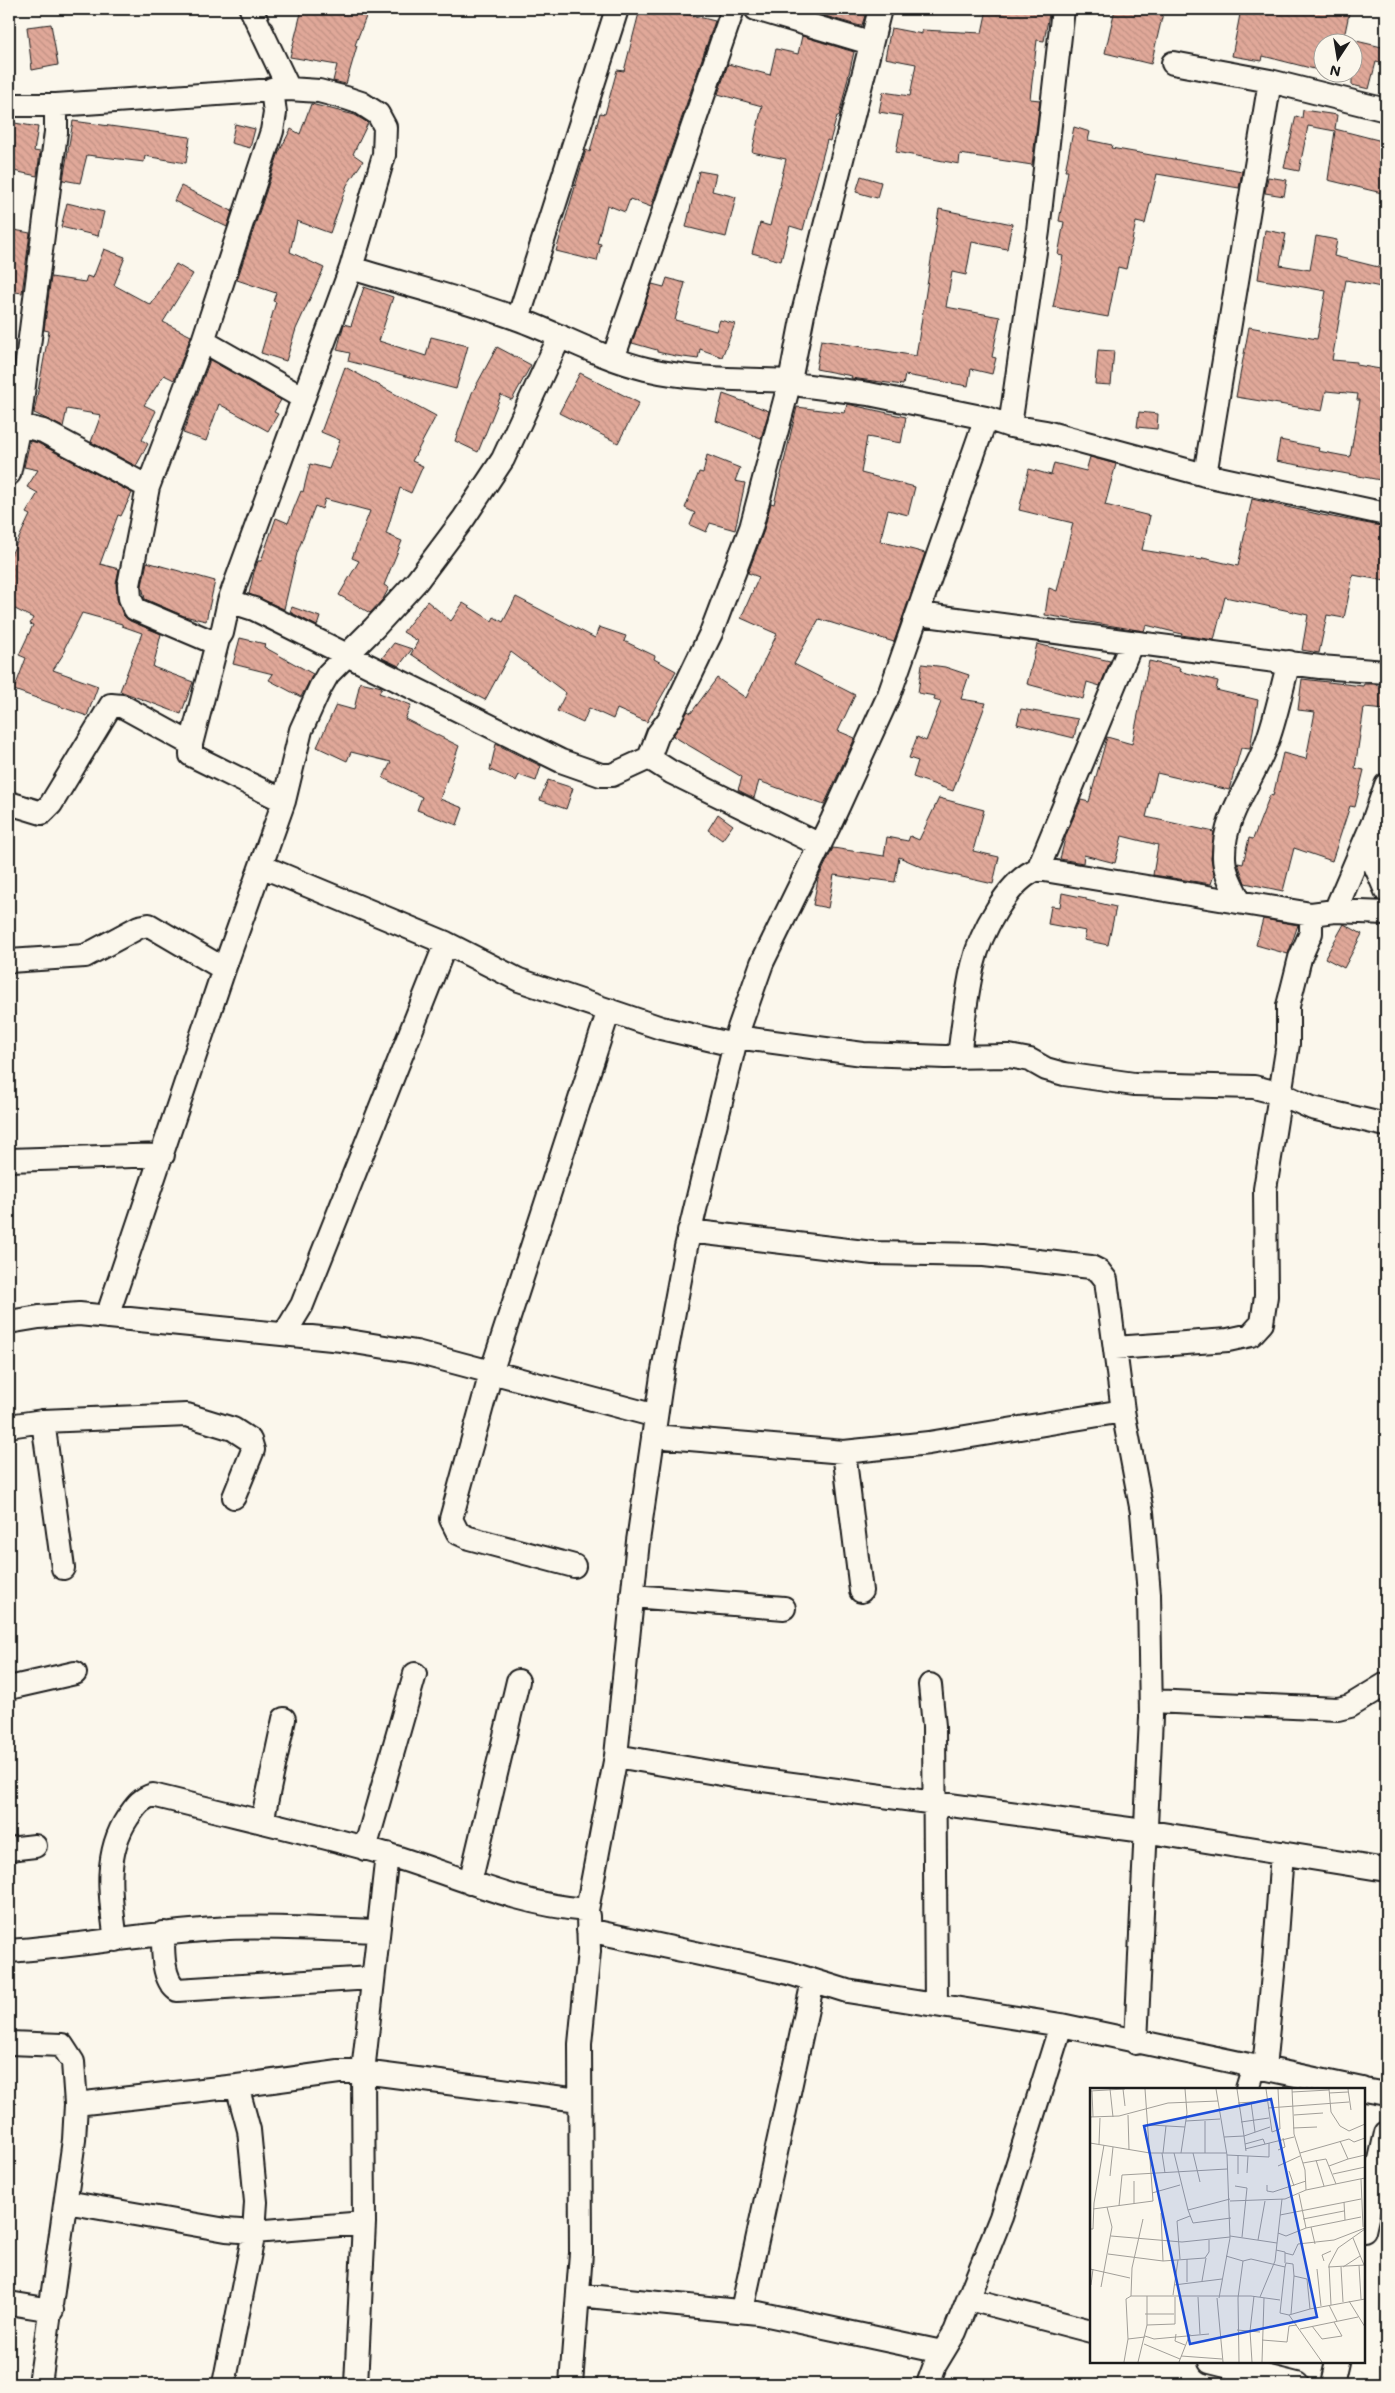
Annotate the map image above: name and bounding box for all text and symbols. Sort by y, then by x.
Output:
north arrow [1312,32,1362,82]
text: N [1328,61,1342,82]
inset map [1090,2088,1365,2363]

